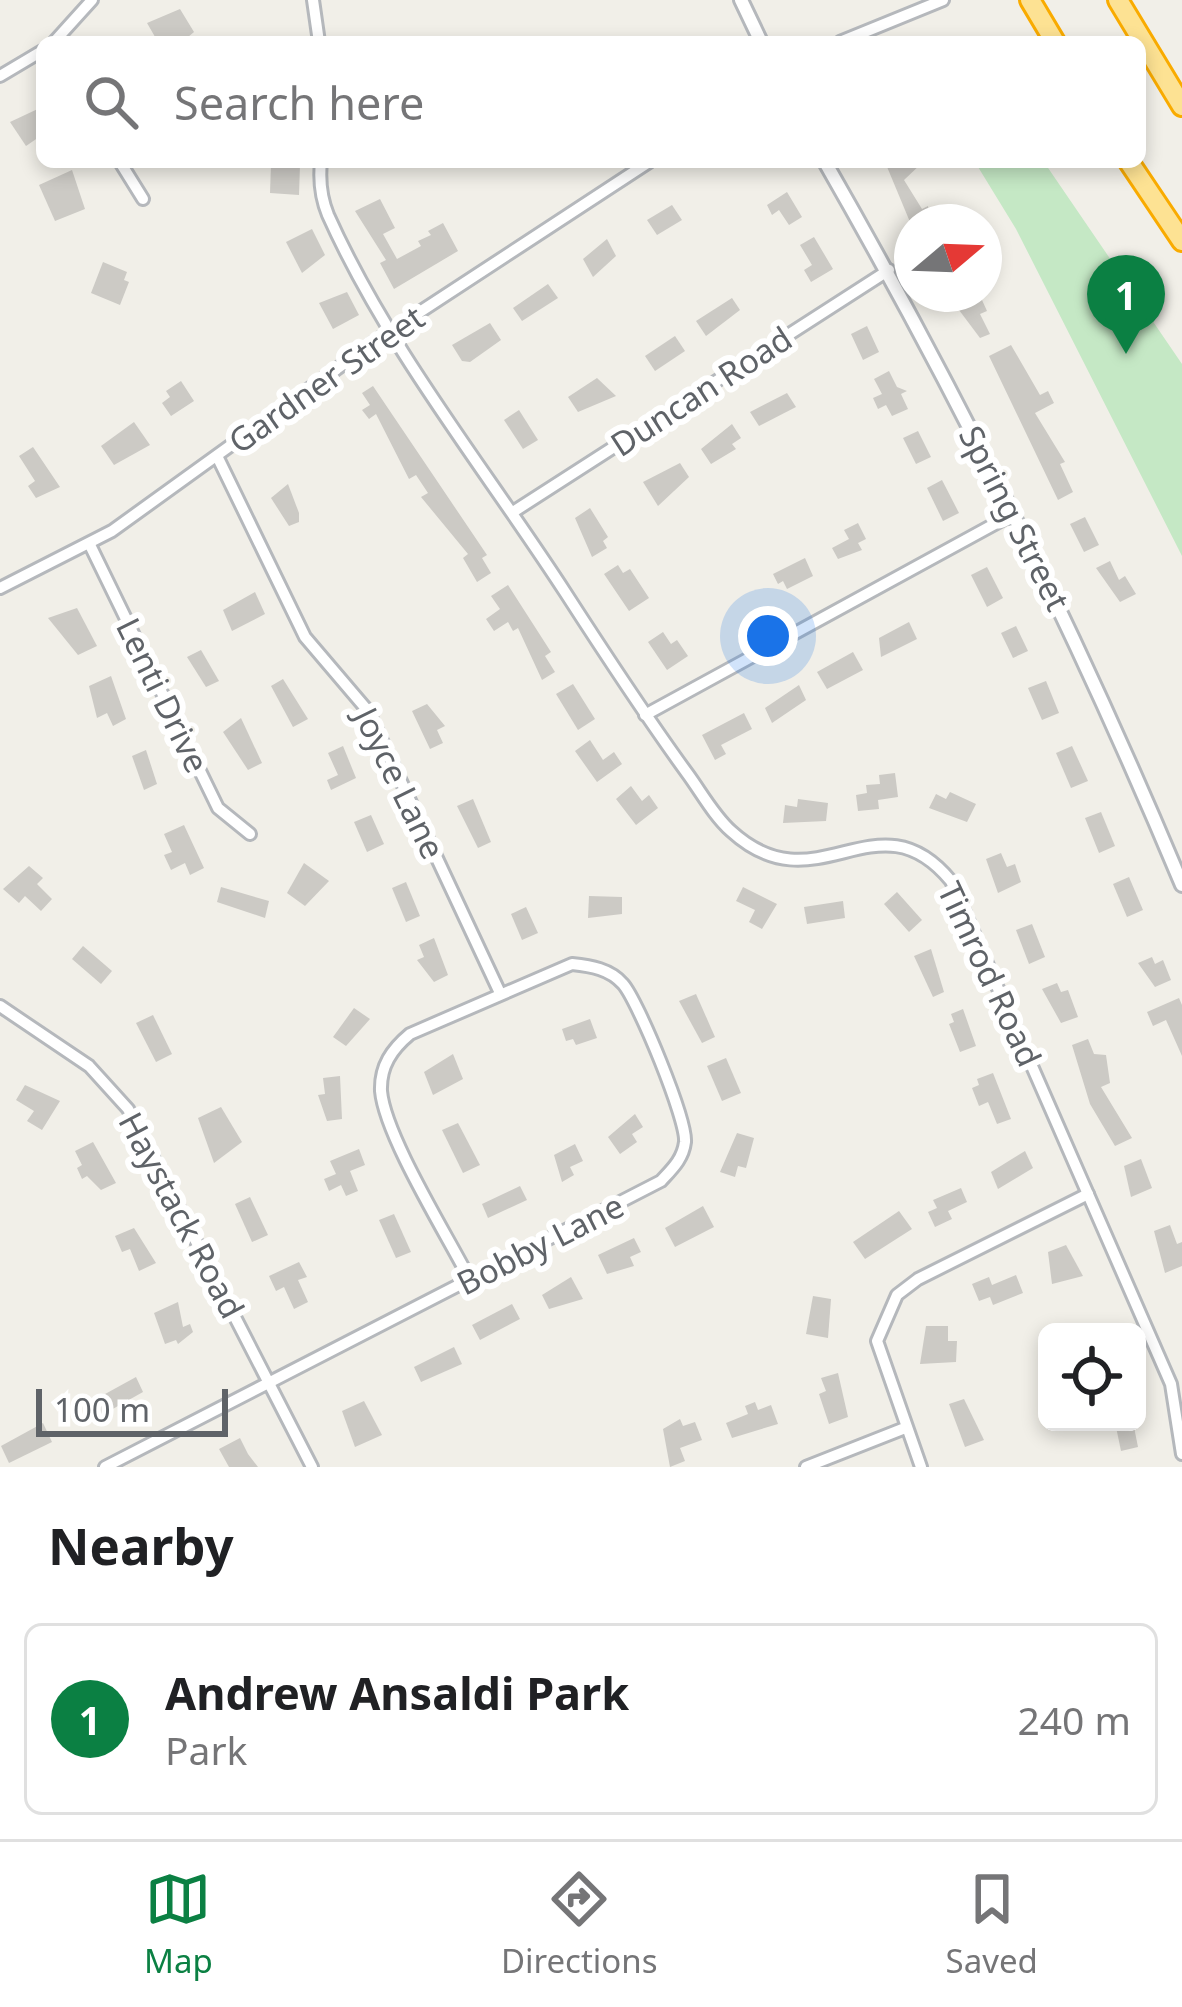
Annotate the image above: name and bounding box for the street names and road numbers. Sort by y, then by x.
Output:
street label: Gardner Street [219,295,433,463]
street label: Duncan Road [602,316,800,466]
street label: Spring Street [949,418,1081,618]
street label: Lenti Drive [106,610,220,780]
street label: Joyce Lane [343,697,456,866]
street label: Timrod Road [928,874,1052,1074]
street label: Haystack Road [109,1104,255,1326]
street label: Bobby Lane [449,1183,631,1305]

